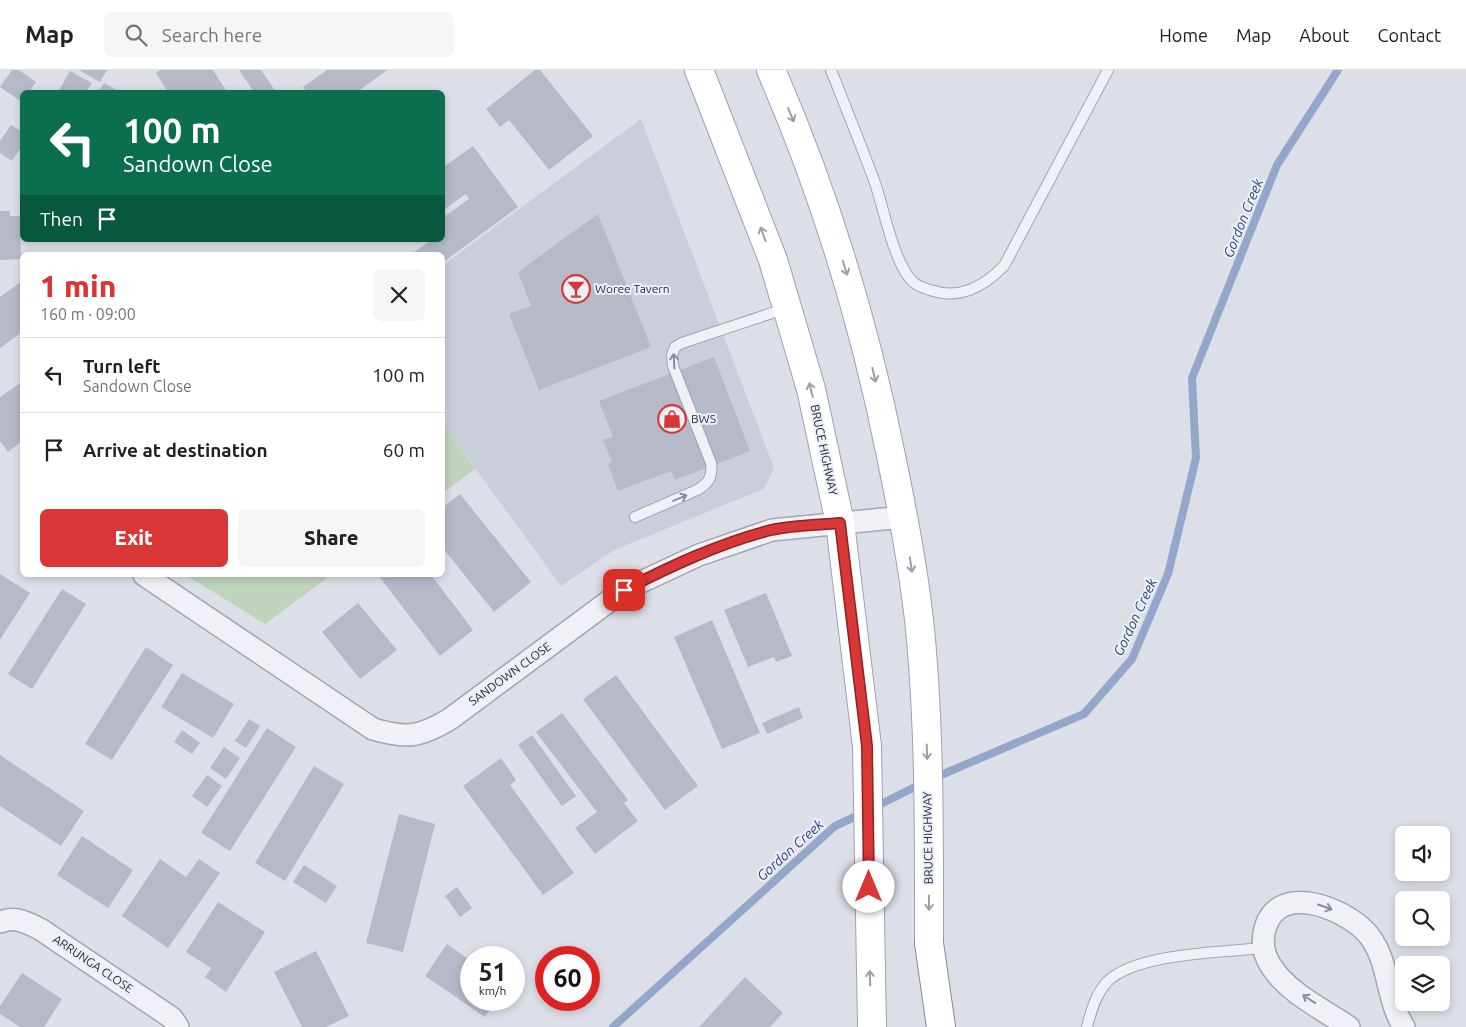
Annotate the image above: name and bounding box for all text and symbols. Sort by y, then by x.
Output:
search box [104,12,454,57]
text: Map [25,21,74,48]
icon: search [122,21,150,49]
text: Search here [162,24,262,46]
text: Home [1159,25,1208,45]
text: Map [1236,25,1271,45]
text: About [1299,25,1349,45]
text: Contact [1377,25,1441,45]
one-way arrow [786,107,796,122]
icon: left [40,110,105,175]
text: 100 m [123,110,221,150]
text: Sandown Close [123,151,273,176]
water label: Gordon Creek [1220,175,1266,260]
icon: arrive [93,205,121,233]
text: Then [40,208,83,230]
one-way arrow [758,227,767,242]
one-way arrow [841,259,851,275]
text: 1 min [40,269,116,303]
button: close [373,269,425,321]
bar icon: Woree Tavern [561,274,591,304]
place label: Woree Tavern [595,282,670,295]
text: 160 m · 09:00 [40,305,136,323]
one-way arrow [669,353,678,369]
text: Turn left [83,355,161,377]
icon: left [40,361,68,389]
text: 100 m [372,364,425,386]
one-way arrow [870,366,879,382]
text: Sandown Close [83,377,192,395]
one-way arrow [805,382,815,398]
street label: BRUCE HIGHWAY [808,403,840,497]
shop icon: BWS [657,404,687,434]
place label: BWS [691,412,716,425]
icon: arrive [40,436,68,464]
text: Arrive at destination [83,439,268,461]
text: 60 m [383,439,425,461]
one-way arrow [672,492,687,502]
button: Exit [40,509,228,567]
button: Share [238,509,425,567]
one-way arrow [906,556,916,572]
pin [603,569,645,611]
water label: Gordon Creek [1110,575,1160,658]
icon: arrive [610,576,638,604]
street label: SANDOWN CLOSE [466,639,553,708]
one-way arrow [922,743,932,759]
street label: BRUCE HIGHWAY [920,791,935,884]
water label: Gordon Creek [753,815,827,884]
map controls [1395,826,1450,1011]
button: sound [1395,826,1450,881]
position arrow [842,860,894,912]
button: search [1395,891,1450,946]
one-way arrow [924,895,934,911]
one-way arrow [1317,903,1333,912]
street label: ARRUNGA CLOSE [51,932,136,995]
speed limit sign: 60 [535,946,600,1011]
button: layers [1395,956,1450,1011]
text: 51 [478,958,507,986]
one-way arrow [865,971,875,987]
text: km/h [479,984,506,997]
one-way arrow [1302,994,1316,1004]

